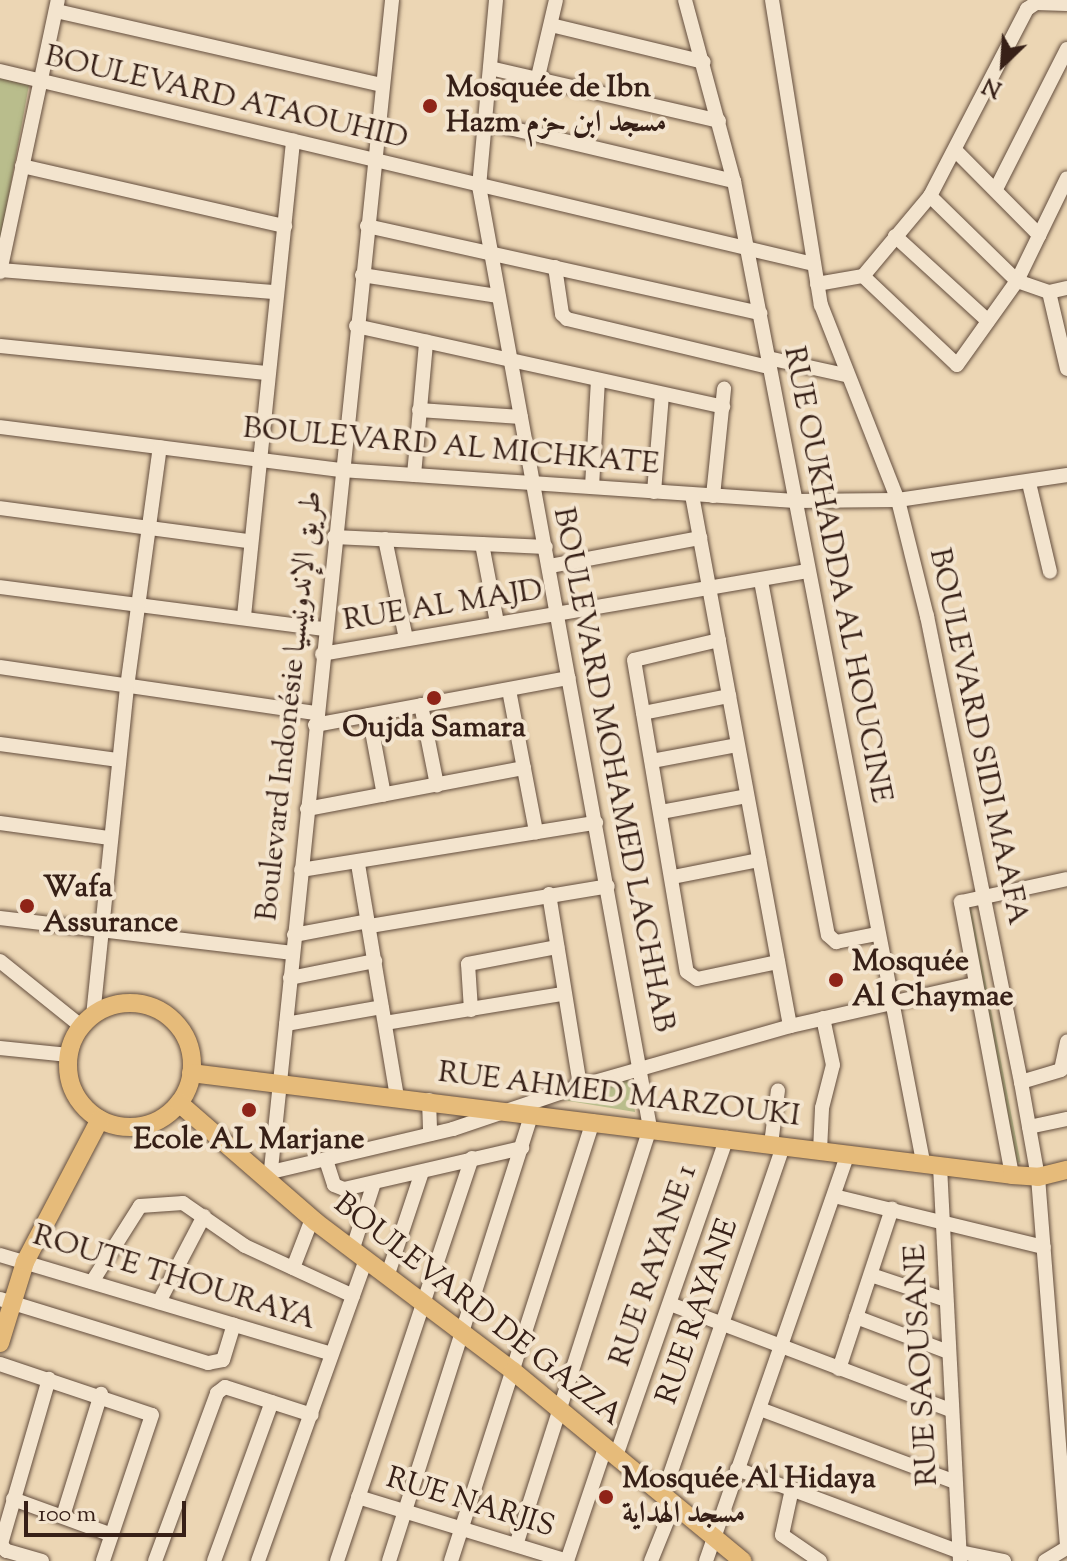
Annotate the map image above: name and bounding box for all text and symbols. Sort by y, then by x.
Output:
north arrow [963,24,1043,104]
street label: BOULEVARD ATAOUHID [41,40,411,158]
text: N [978,68,1008,104]
place label: Mosquée de Ibn Hazm مسجد ابن حزم [446,71,667,142]
marker: Mosquée de Ibn Hazm مسجد ابن حزم [421,97,439,115]
street label: RUE OUKHADDA AL HOUCINE [774,344,898,806]
street label: BOULEVARD AL MICHKATE [241,412,661,484]
street label: Boulevard Indonésie طريق الإندونيسيا [250,489,332,923]
street label: BOULEVARD MOHAMED LACHHAB [543,505,681,1035]
street label: BOULEVARD SIDI MAAFA [919,545,1035,929]
street label: RUE AL MAJD [341,573,545,641]
marker: Oujda Samara [425,689,443,707]
place label: Oujda Samara [342,711,526,747]
place label: Wafa Assurance [43,871,178,942]
marker: Wafa Assurance [18,897,36,915]
place label: Mosquée Al Chaymae [852,945,1013,1016]
marker: Mosquée Al Chaymae [827,971,845,989]
street label: RUE AHMED MARZOUKI [436,1056,802,1136]
marker: Ecole AL Marjane [240,1101,258,1119]
place label: Ecole AL Marjane [133,1123,365,1159]
street label: RUE RAYANE 1 [604,1161,706,1371]
street label: BOULEVARD DE GAZZA [325,1187,629,1435]
street label: RUE RAYANE [650,1215,748,1409]
street label: ROUTE THOURAYA [28,1219,320,1339]
street label: RUE SAOUSANE [899,1243,947,1487]
street label: RUE NARJIS [381,1461,559,1547]
place label: Mosquée Al Hidaya مسجد الهداية [622,1462,876,1532]
scale bar [28,1485,190,1535]
marker: Mosquée Al Hidaya مسجد الهداية [597,1488,615,1506]
text: 100 m [38,1498,96,1532]

